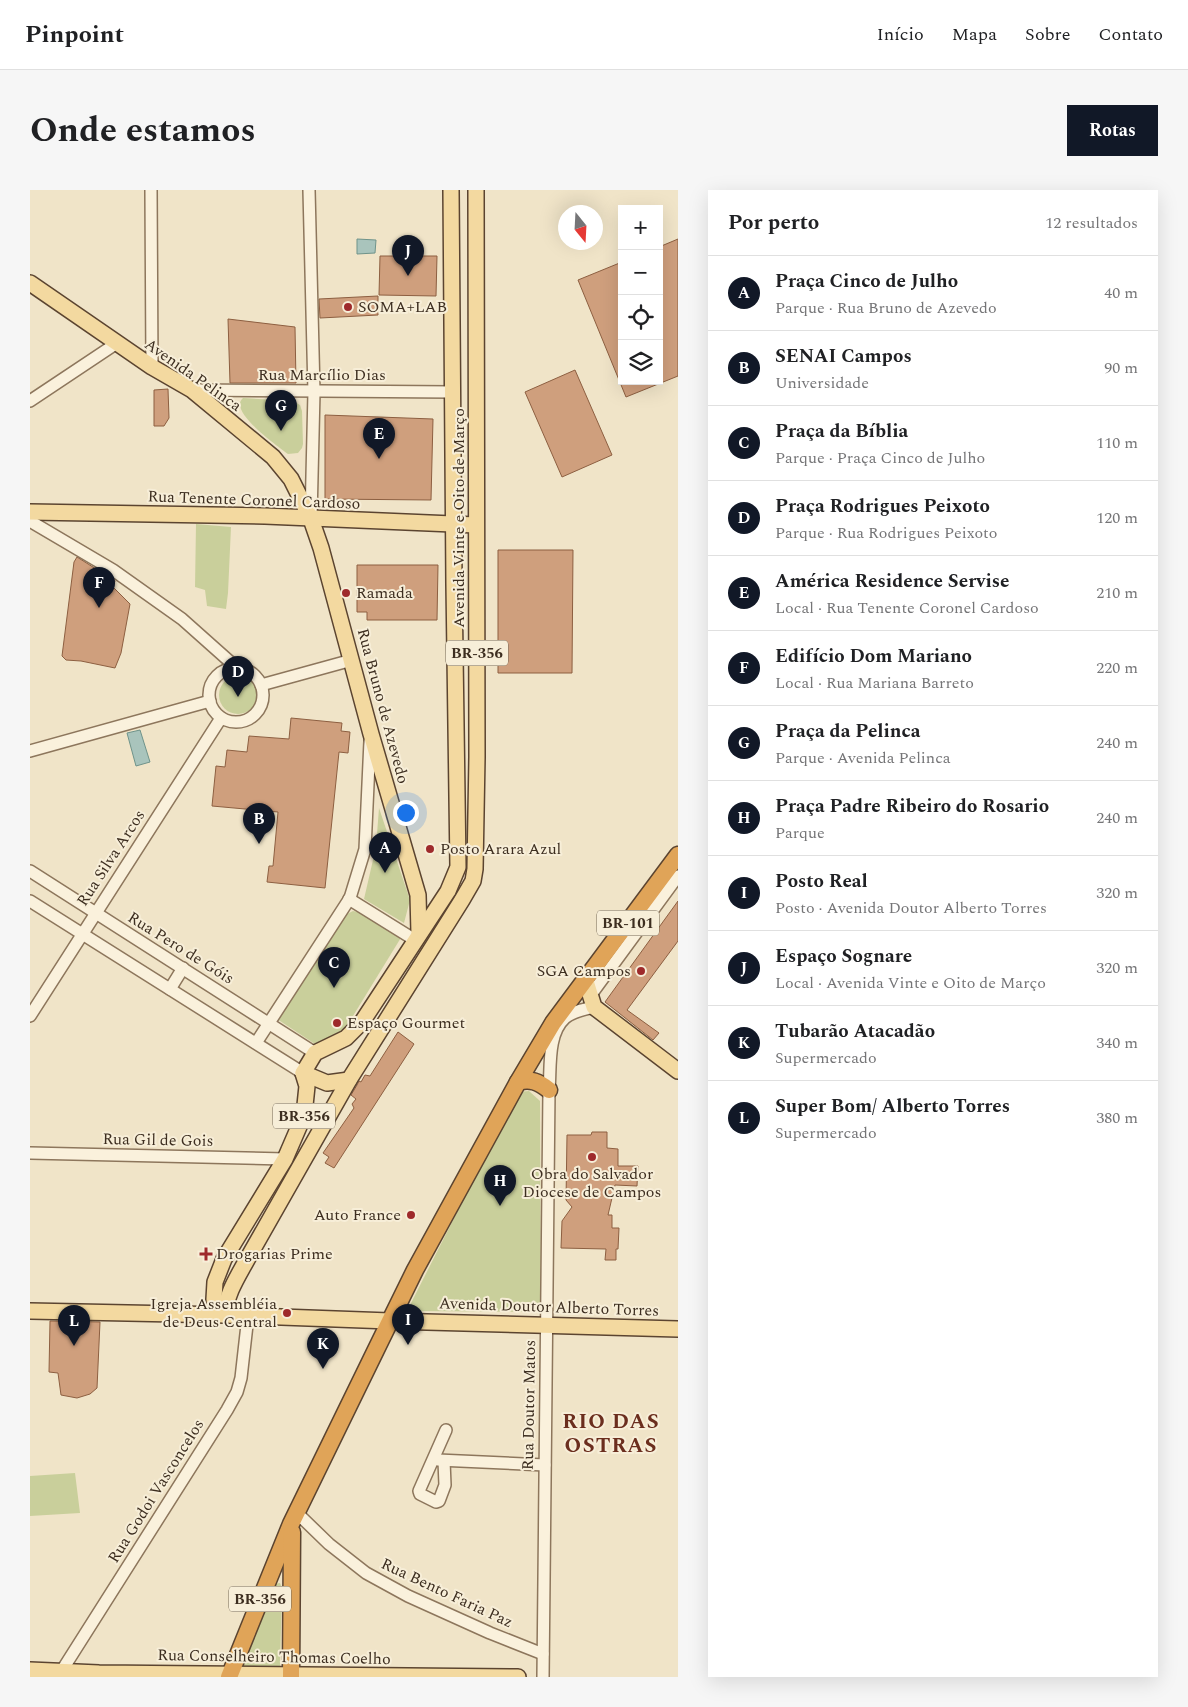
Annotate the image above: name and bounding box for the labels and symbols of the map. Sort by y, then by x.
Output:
north arrow [558,205,603,250]
pin: J [392,235,424,276]
place label: SOMA+LAB [358,295,447,319]
marker: SOMA+LAB [342,301,354,313]
street label: Avenida Pelinca [139,332,247,418]
street label: Rua Marcílio Dias [258,363,386,387]
pin: G [265,390,297,431]
street label: Avenida Vinte e Oito de Março [447,408,471,628]
pin: E [363,418,395,459]
street label: Rua Tenente Coronel Cardoso [147,484,361,516]
pin: F [83,567,115,608]
place label: Ramada [356,581,413,605]
marker: Ramada [340,587,352,599]
street label: Rua Bruno de Azevedo [351,626,415,786]
road number: BR-356 [446,640,508,666]
pin: D [222,656,254,697]
your location [393,800,419,826]
pin: B [243,803,275,844]
street label: Rua Silva Arcos [71,805,151,911]
pin: A [369,832,401,873]
place label: Posto Arara Azul [440,837,561,861]
marker: Posto Arara Azul [424,843,436,855]
street label: Rua Pero de Góis [123,906,239,990]
road number: BR-101 [597,910,659,936]
pin: C [318,947,350,988]
place label: SGA Campos [537,959,631,983]
marker: SGA Campos [635,965,647,977]
place label: Espaço Gourmet [347,1011,465,1035]
marker: Espaço Gourmet [331,1017,343,1029]
road number: BR-356 [273,1104,335,1128]
street label: Rua Gil de Gois [102,1127,214,1153]
marker: Obra do Salvador Diocese de Campos [586,1151,598,1163]
place label: Obra do Salvador Diocese de Campos [523,1162,661,1204]
pin: H [484,1165,516,1206]
place label: Auto France [314,1203,401,1227]
marker: Auto France [405,1209,417,1221]
place label: Drogarias Prime [216,1242,333,1266]
marker: Drogarias Prime [200,1248,212,1260]
street label: Avenida Doutor Alberto Torres [438,1291,660,1323]
place label: Igreja Assembléia de Deus Central [150,1292,277,1334]
pin: I [392,1304,424,1345]
pin: L [58,1305,90,1346]
marker: Igreja Assembléia de Deus Central [281,1307,293,1319]
pin: K [307,1328,339,1369]
street label: Rua Doutor Matos [516,1340,542,1470]
district label: RIO DAS OSTRAS [562,1406,660,1462]
street label: Rua Godoi Vasconcelos [102,1414,210,1568]
street label: Rua Bento Faria Paz [377,1552,517,1634]
road number: BR-356 [229,1586,291,1612]
street label: Rua Conselheiro Thomas Coelho [157,1643,391,1671]

